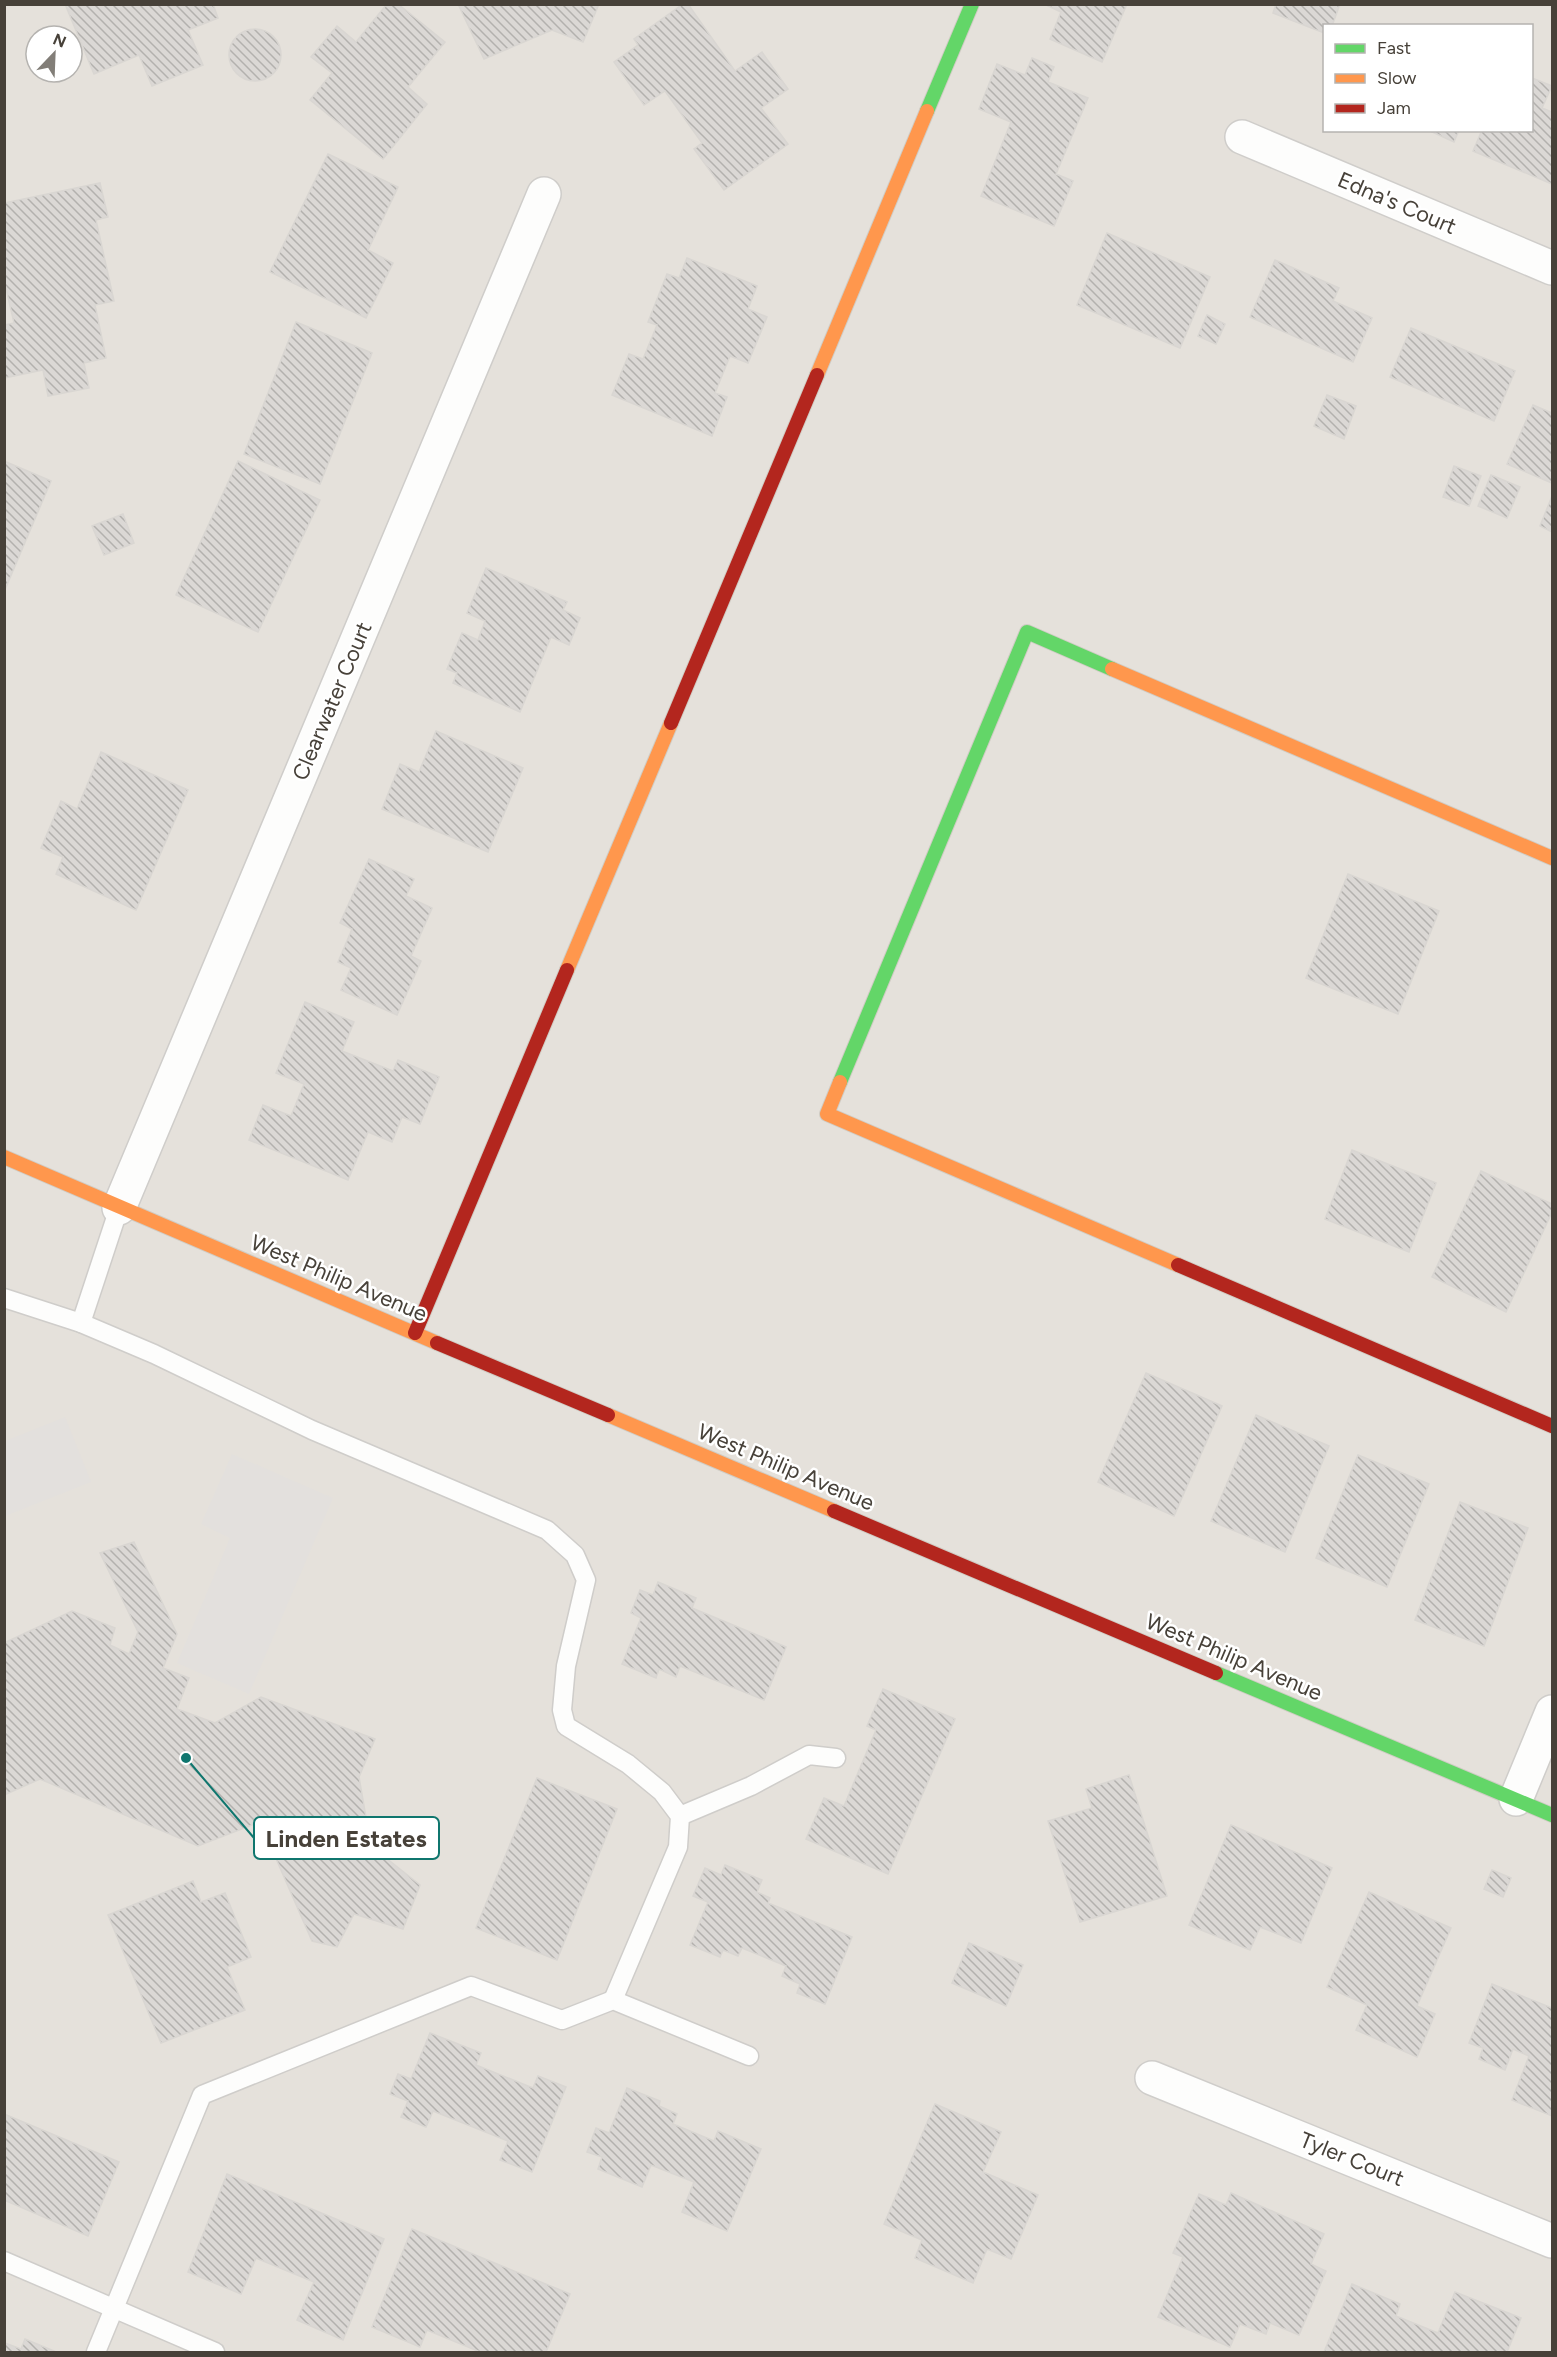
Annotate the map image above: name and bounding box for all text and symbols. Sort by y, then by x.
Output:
north arrow [24,24,84,84]
legend [1323,24,1533,132]
text: N [50,29,69,52]
text: Fast [1377,37,1411,59]
text: Slow [1377,67,1416,89]
text: Jam [1377,97,1411,119]
street label: Edna's Court [1334,166,1460,240]
street label: Clearwater Court [286,618,378,784]
street label: West Philip Avenue [247,1229,431,1327]
street label: West Philip Avenue [694,1418,878,1516]
street label: West Philip Avenue [1142,1608,1326,1706]
callout: Linden Estates [254,1817,439,1859]
text: Linden Estates [265,1824,427,1853]
street label: Tyler Court [1296,2126,1408,2192]

